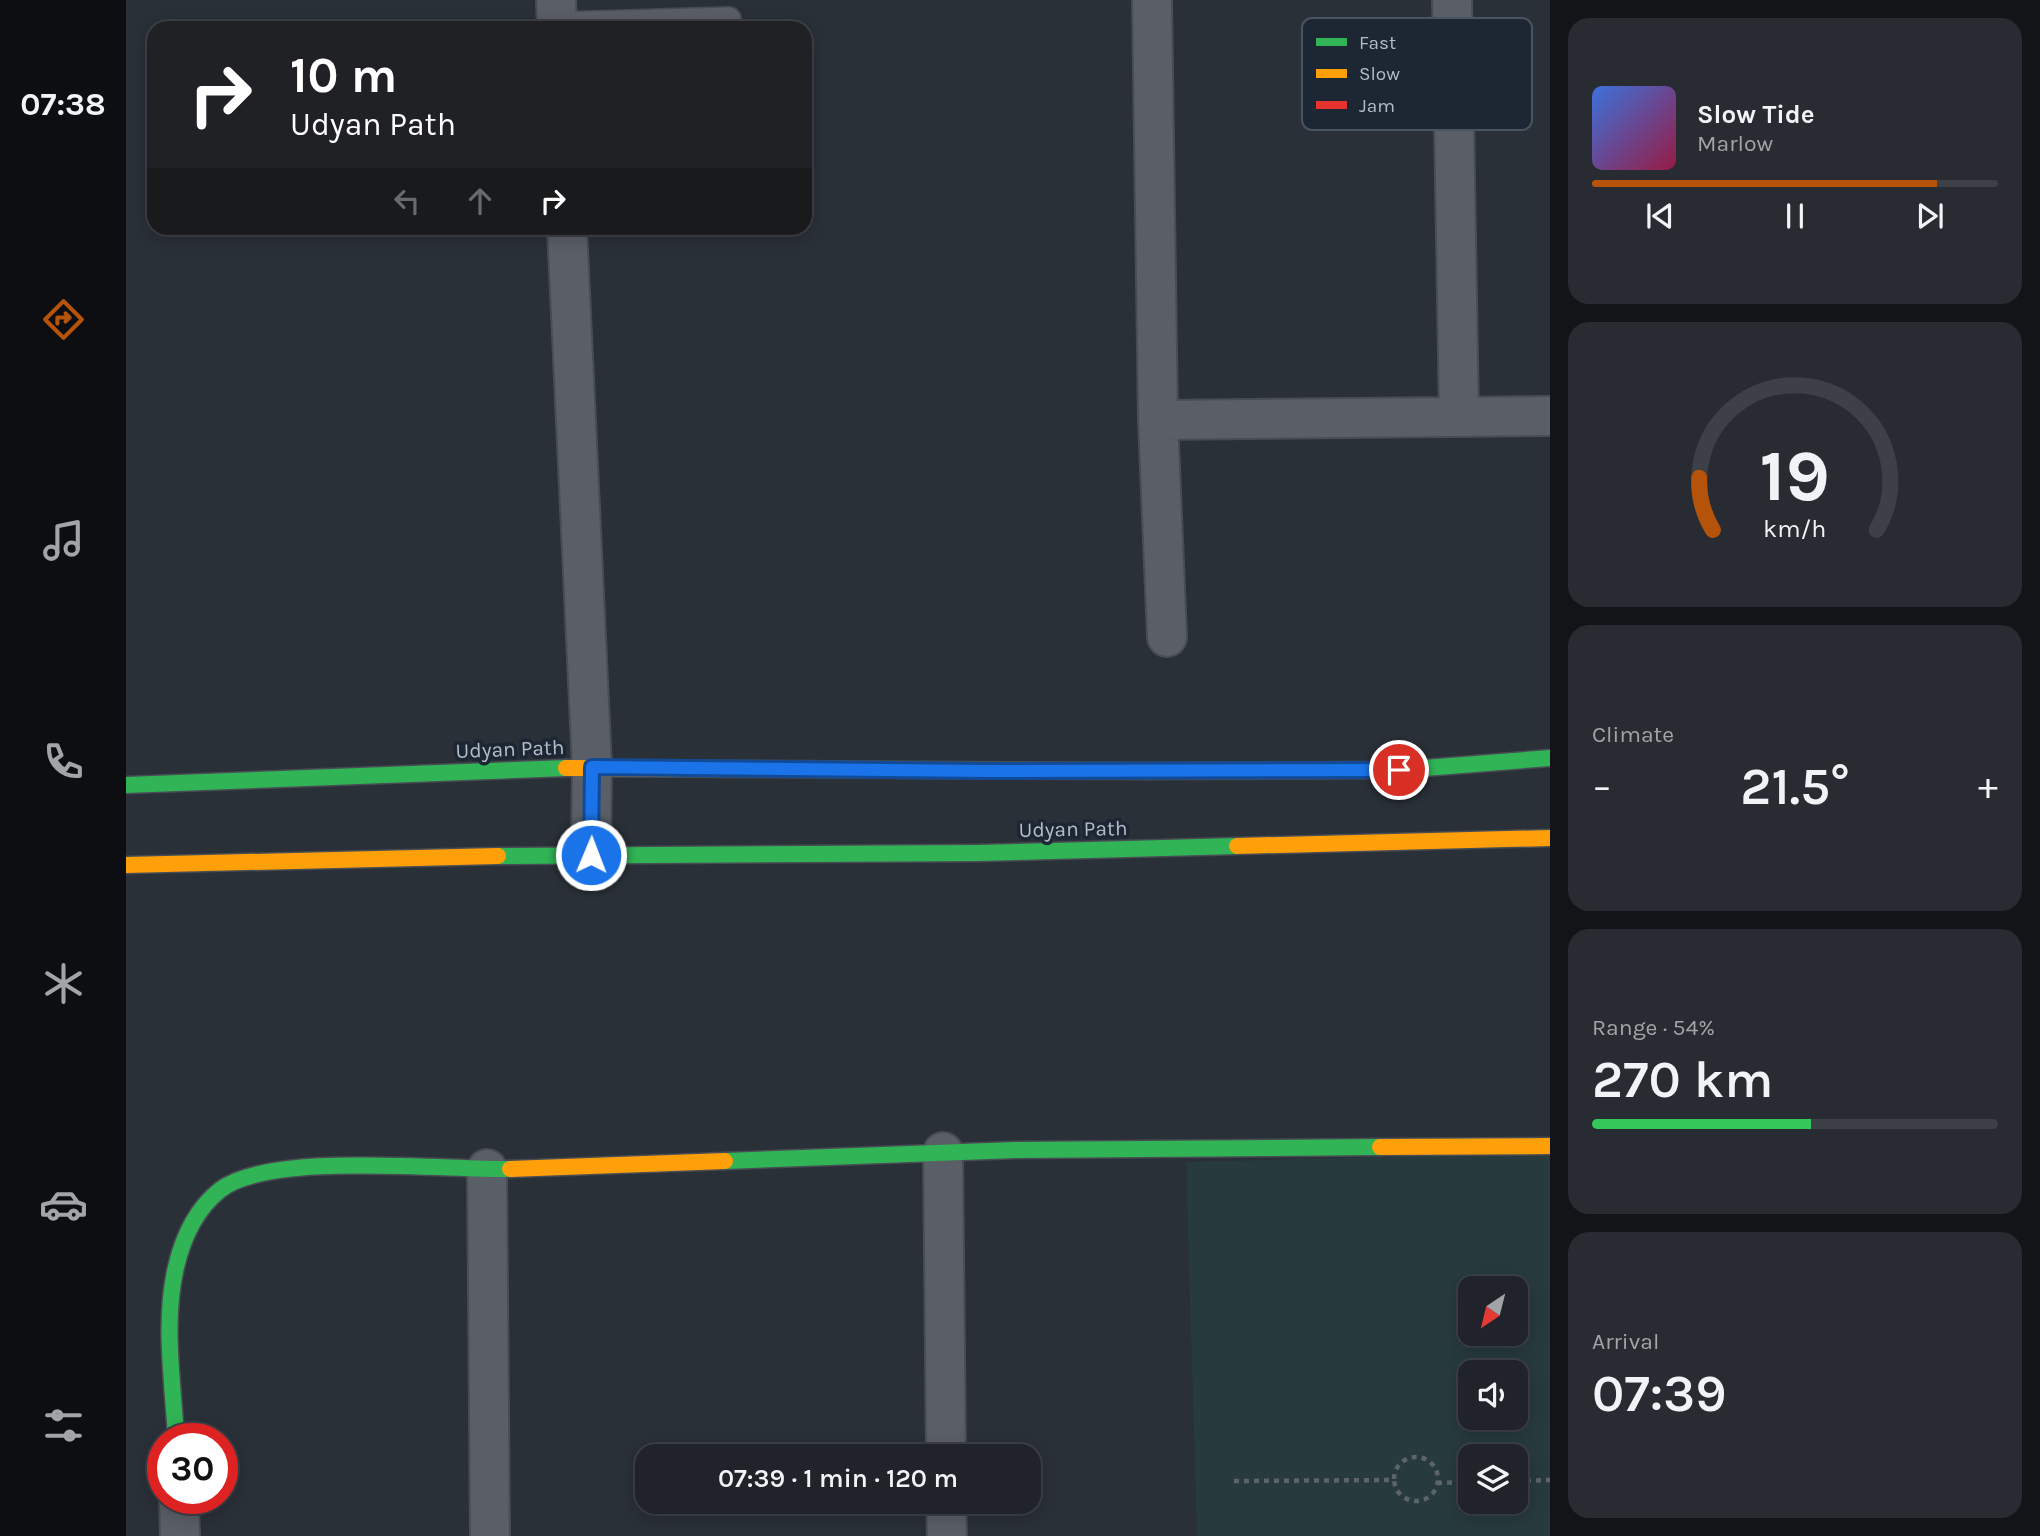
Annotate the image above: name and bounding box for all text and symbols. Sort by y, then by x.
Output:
legend [1302,18,1532,130]
text: Fast [1359,32,1396,54]
text: 10 m [290,47,397,104]
icon: right [175,49,266,140]
text: Slow [1359,63,1400,85]
text: 07:38 [20,86,106,123]
text: Jam [1359,95,1395,117]
text: Slow Tide [1697,99,1815,130]
text: Udyan Path [290,106,456,143]
text: Marlow [1697,130,1773,157]
icon: left [388,182,426,220]
icon: ahead [461,182,499,220]
icon: right [534,182,572,220]
icon: previous [1641,197,1679,235]
icon: pause [1776,197,1814,235]
icon: next [1911,197,1949,235]
icon: directions [39,295,88,344]
text: 19 [1760,434,1830,519]
text: km/h [1763,514,1827,543]
icon: music [39,516,88,565]
text: Climate [1592,721,1674,748]
street label: Udyan Path [455,735,565,763]
icon: phone [39,737,88,786]
pin [1369,740,1429,800]
icon: arrive [1380,751,1418,789]
text: 21.5° [1740,756,1850,817]
text: − [1592,764,1612,809]
text: + [1978,764,1998,809]
street label: Udyan Path [1018,816,1128,842]
position arrow [554,818,628,892]
icon: climate [39,959,88,1008]
text: Range · 54% [1592,1014,1715,1041]
text: 270 km [1592,1049,1773,1110]
icon: car [39,1180,88,1229]
north arrow [1458,1276,1528,1346]
map controls [1458,1276,1528,1514]
text: Arrival [1592,1328,1659,1355]
button: sound [1458,1360,1528,1430]
text: 07:39 [1592,1363,1726,1424]
icon: filters [39,1401,88,1450]
speed limit sign: 30 [147,1423,238,1514]
button: layers [1458,1444,1528,1514]
text: 07:39 · 1 min · 120 m [718,1463,958,1494]

